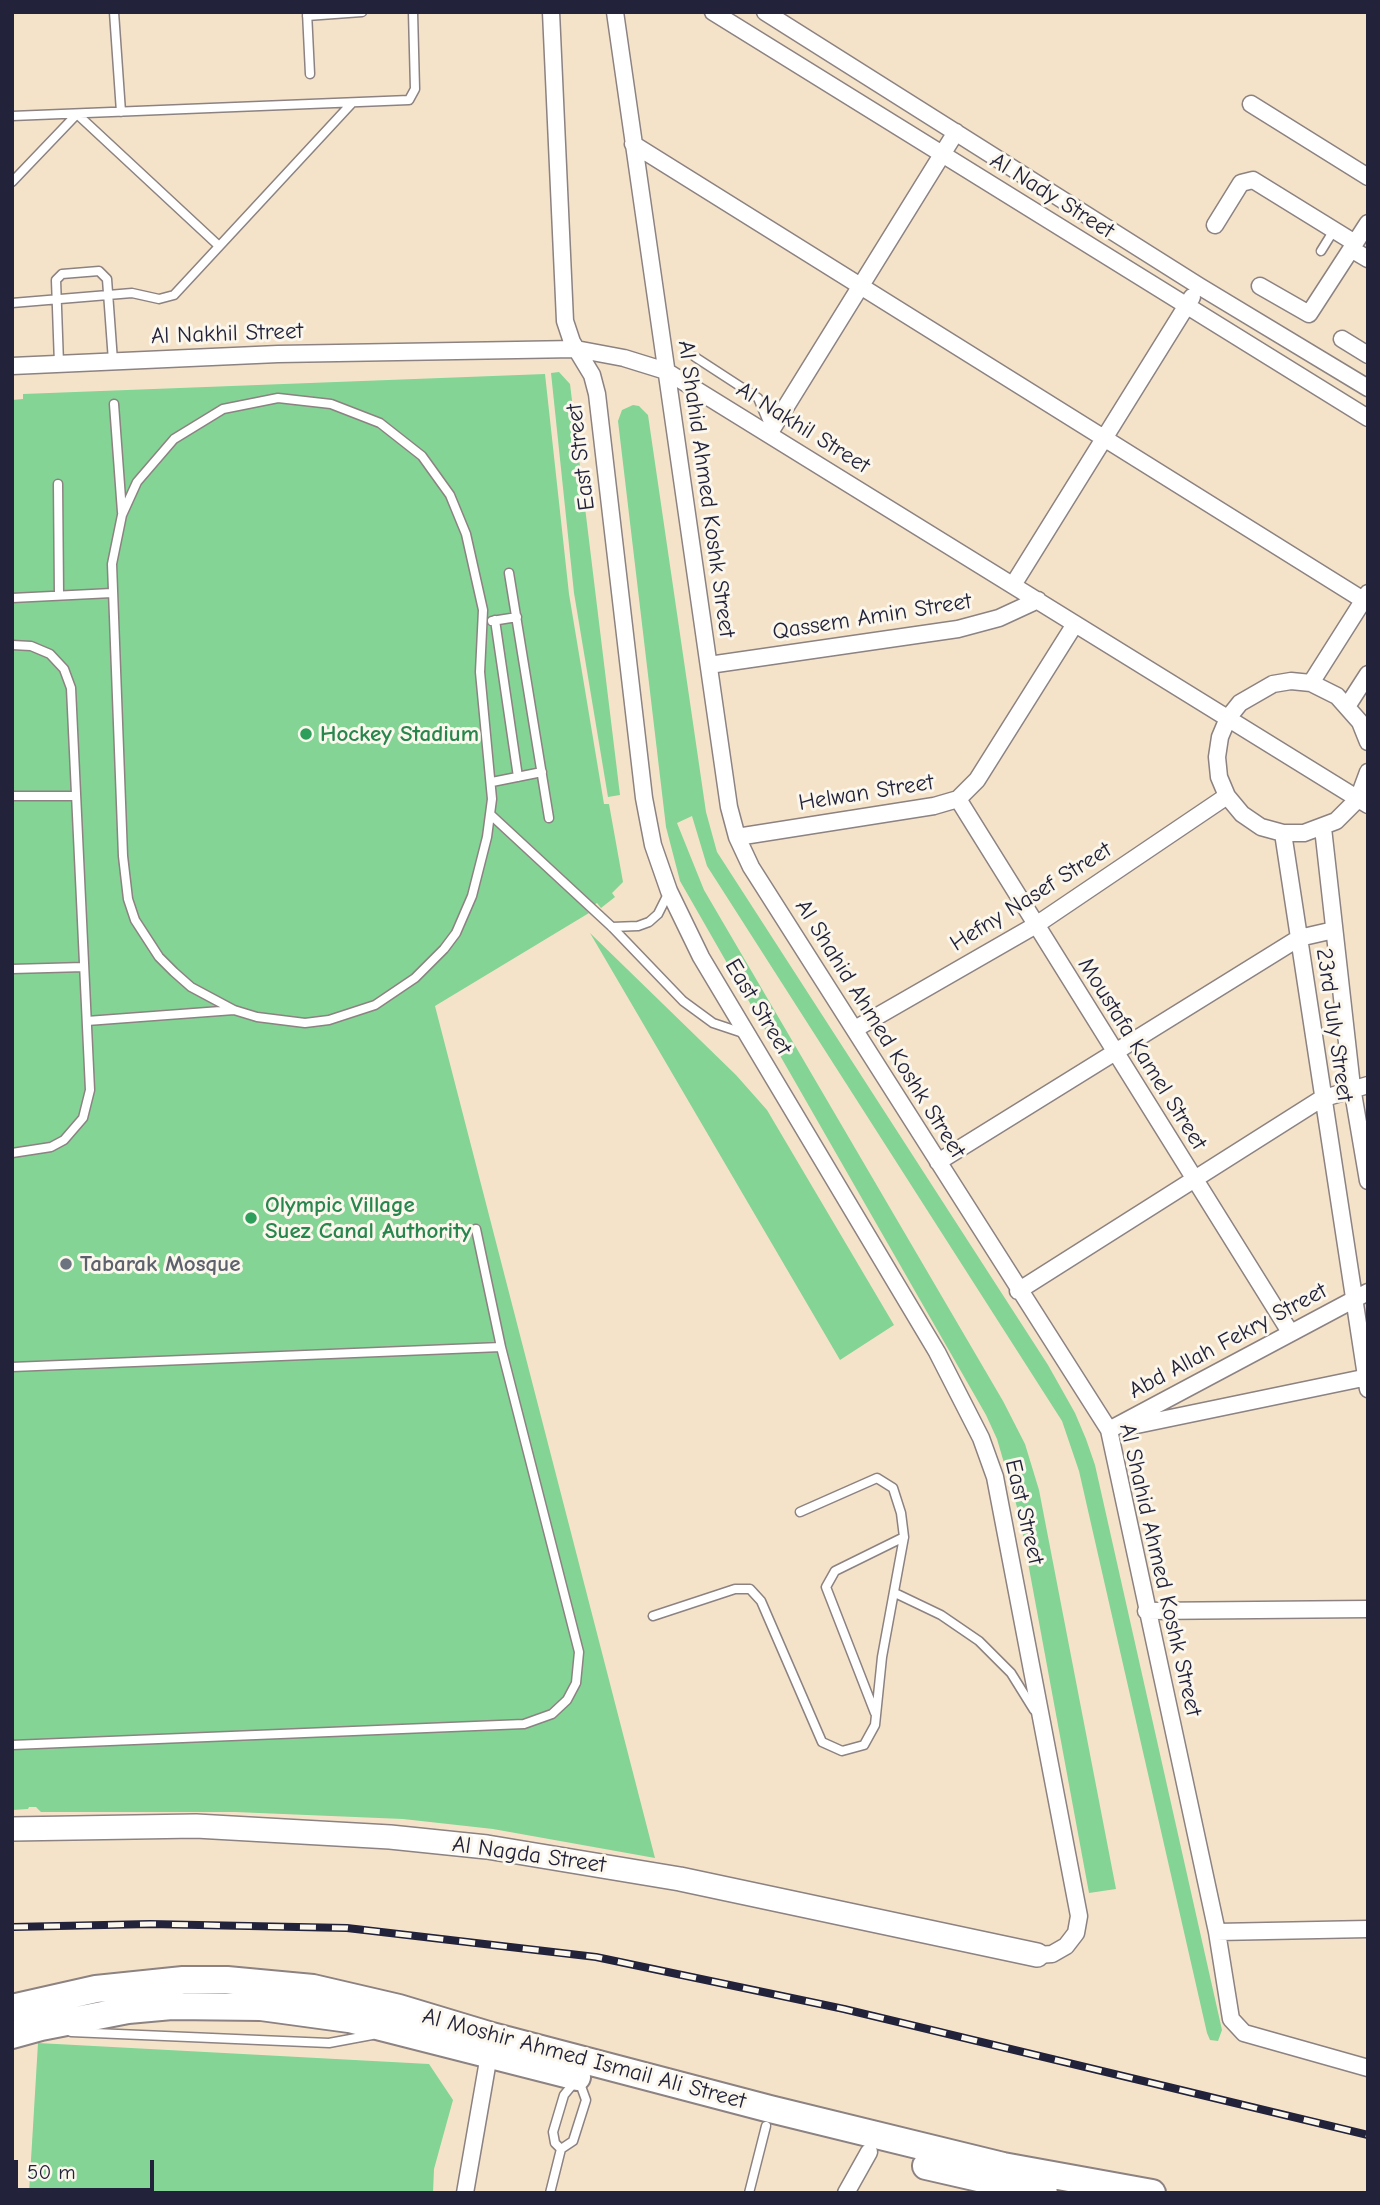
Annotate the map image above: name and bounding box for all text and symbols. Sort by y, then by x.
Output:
street label: Al Nady Street [985,147,1119,245]
street label: Al Nakhil Street [151,318,303,350]
street label: Al Shahid Ahmed Koshk Street [671,339,741,639]
street label: Al Nakhil Street [731,376,875,480]
street label: East Street [561,402,601,512]
street label: Qassem Amin Street [771,588,973,646]
place label: Hockey Stadium [320,720,479,748]
marker: Hockey Stadium [298,726,314,742]
street label: Helwan Street [796,769,936,817]
street label: Hefny Nasef Street [945,836,1117,958]
street label: Al Shahid Ahmed Koshk Street [789,895,971,1163]
street label: 23rd July Street [1310,946,1358,1104]
street label: Moustafa Kamel Street [1072,953,1212,1155]
street label: East Street [719,954,797,1060]
place label: Olympic Village Suez Canal Authority [265,1191,471,1245]
marker: Olympic Village Suez Canal Authority [243,1210,259,1226]
place label: Tabarak Mosque [80,1250,240,1278]
marker: Tabarak Mosque [58,1256,74,1272]
street label: Abd Allah Fekry Street [1124,1277,1332,1405]
street label: Al Shahid Ahmed Koshk Street [1113,1421,1207,1719]
street label: East Street [999,1457,1049,1567]
street label: Al Nagda Street [451,1831,607,1879]
street label: Al Moshir Ahmed Ismail Ali Street [419,2002,749,2116]
scale bar [18,2146,158,2190]
text: 50 m [27,2160,76,2184]

